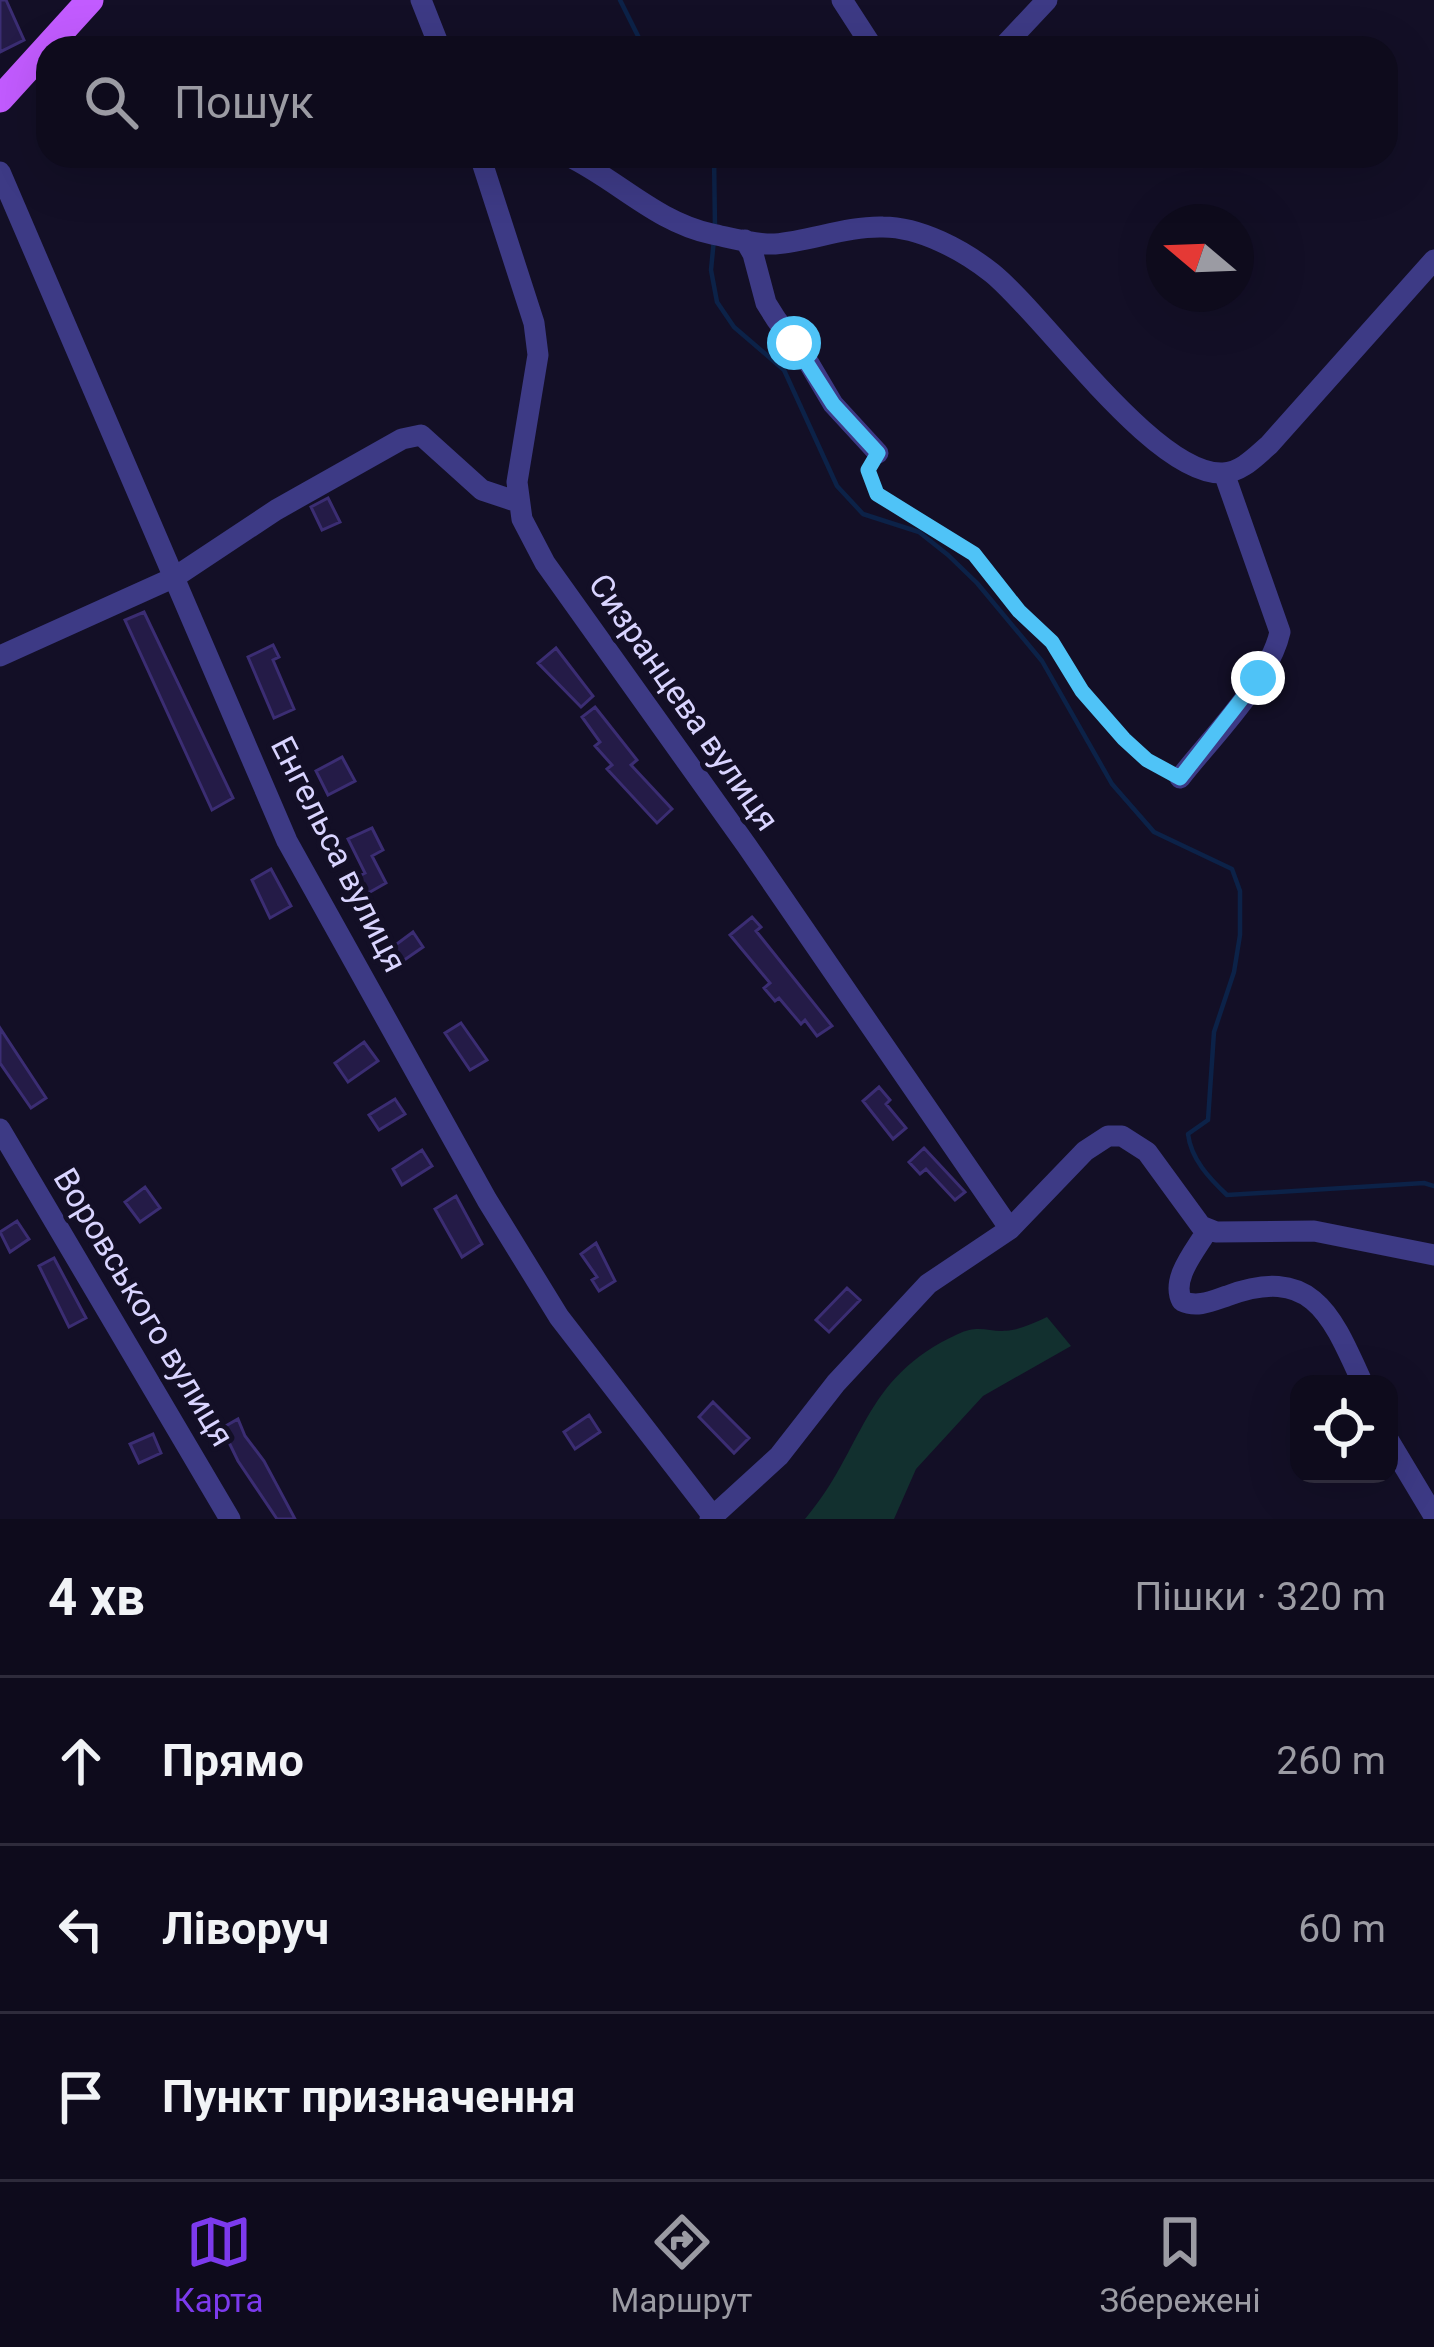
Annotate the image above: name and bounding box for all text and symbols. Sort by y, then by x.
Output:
search box [36,36,1398,168]
icon: search [78,69,144,135]
text: Пошук [174,76,314,129]
north arrow [1146,204,1254,312]
route start [767,316,821,370]
street label: Сизранцева вулиця [581,566,787,838]
route end [1231,651,1285,705]
street label: Енгельса вулиця [263,730,415,978]
street label: Воровського вулиця [46,1161,242,1453]
map controls [1290,1375,1398,1483]
button: locate [1290,1375,1398,1483]
text: 4 хв [48,1568,145,1627]
text: Пішки · 320 m [1134,1574,1386,1620]
icon: ahead [48,1728,114,1794]
text: Прямо [162,1734,304,1787]
text: 260 m [1276,1738,1386,1784]
icon: left [48,1896,114,1962]
text: Ліворуч [162,1902,329,1955]
text: 60 m [1298,1906,1386,1952]
icon: arrive [48,2064,114,2130]
text: Пункт призначення [162,2070,576,2123]
tab: Карта [174,2209,264,2320]
tab: Маршрут [611,2209,752,2320]
tab: Збережені [1100,2209,1260,2320]

